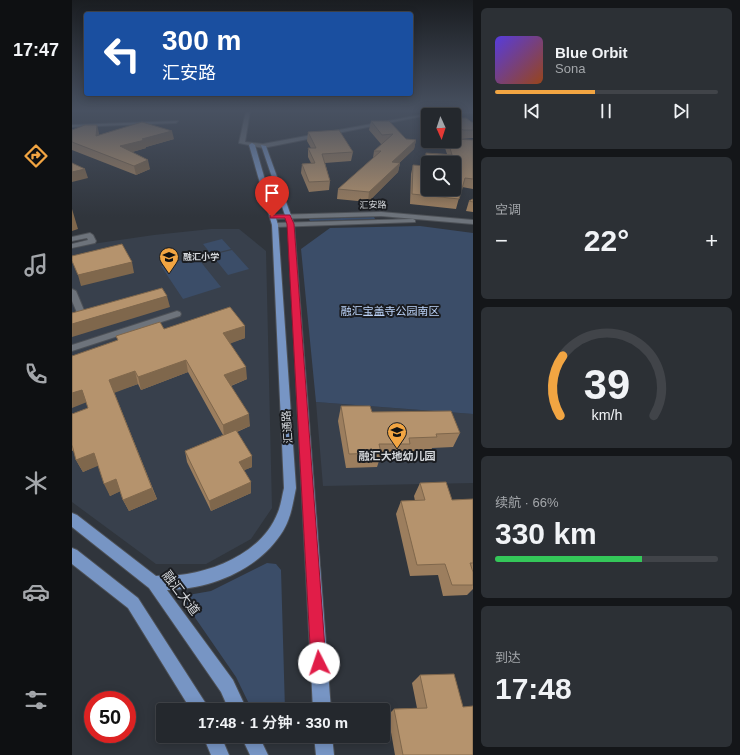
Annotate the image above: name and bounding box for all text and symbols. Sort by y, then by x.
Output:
text: 300 m [162,25,241,56]
icon: left [96,28,148,80]
text: 17:47 [13,40,59,60]
text: Blue Orbit [555,44,628,61]
text: Sona [555,61,585,76]
text: 汇安路 [162,63,216,83]
icon: previous [521,100,543,122]
icon: pause [595,100,617,122]
icon: next [670,100,692,122]
north arrow [421,108,461,148]
map controls [421,108,461,196]
icon: directions [22,142,50,170]
button: search [421,156,461,196]
pin [255,176,289,217]
icon: arrive [261,182,283,204]
street label: 汇安路 [359,200,387,210]
text: 空调 [495,202,521,217]
text: 22° [584,224,629,257]
text: − [495,228,508,253]
text: + [705,228,718,253]
school or university icon: 融汇小学 [158,246,180,274]
icon: music [22,251,50,279]
place label: 融汇小学 [183,252,219,262]
park label: 融汇宝盖寺公园南区 [341,305,440,317]
icon: phone [22,360,50,388]
text: 39 [583,360,630,407]
text: km/h [591,406,622,422]
street label: 汇通路 [280,410,294,444]
school or university icon: 融汇大地幼儿园 [386,421,408,449]
place label: 融汇大地幼儿园 [359,450,436,462]
icon: climate [22,469,50,497]
text: 续航 · 66% [495,495,559,510]
text: 330 km [495,517,597,550]
street label: 融汇大道 [159,568,203,618]
icon: car [22,578,50,606]
position arrow [298,642,340,684]
text: 到达 [495,650,521,665]
text: 17:48 [495,672,572,705]
icon: filters [22,686,50,714]
speed limit sign: 50 [84,691,136,743]
text: 17:48 · 1 分钟 · 330 m [198,714,348,731]

